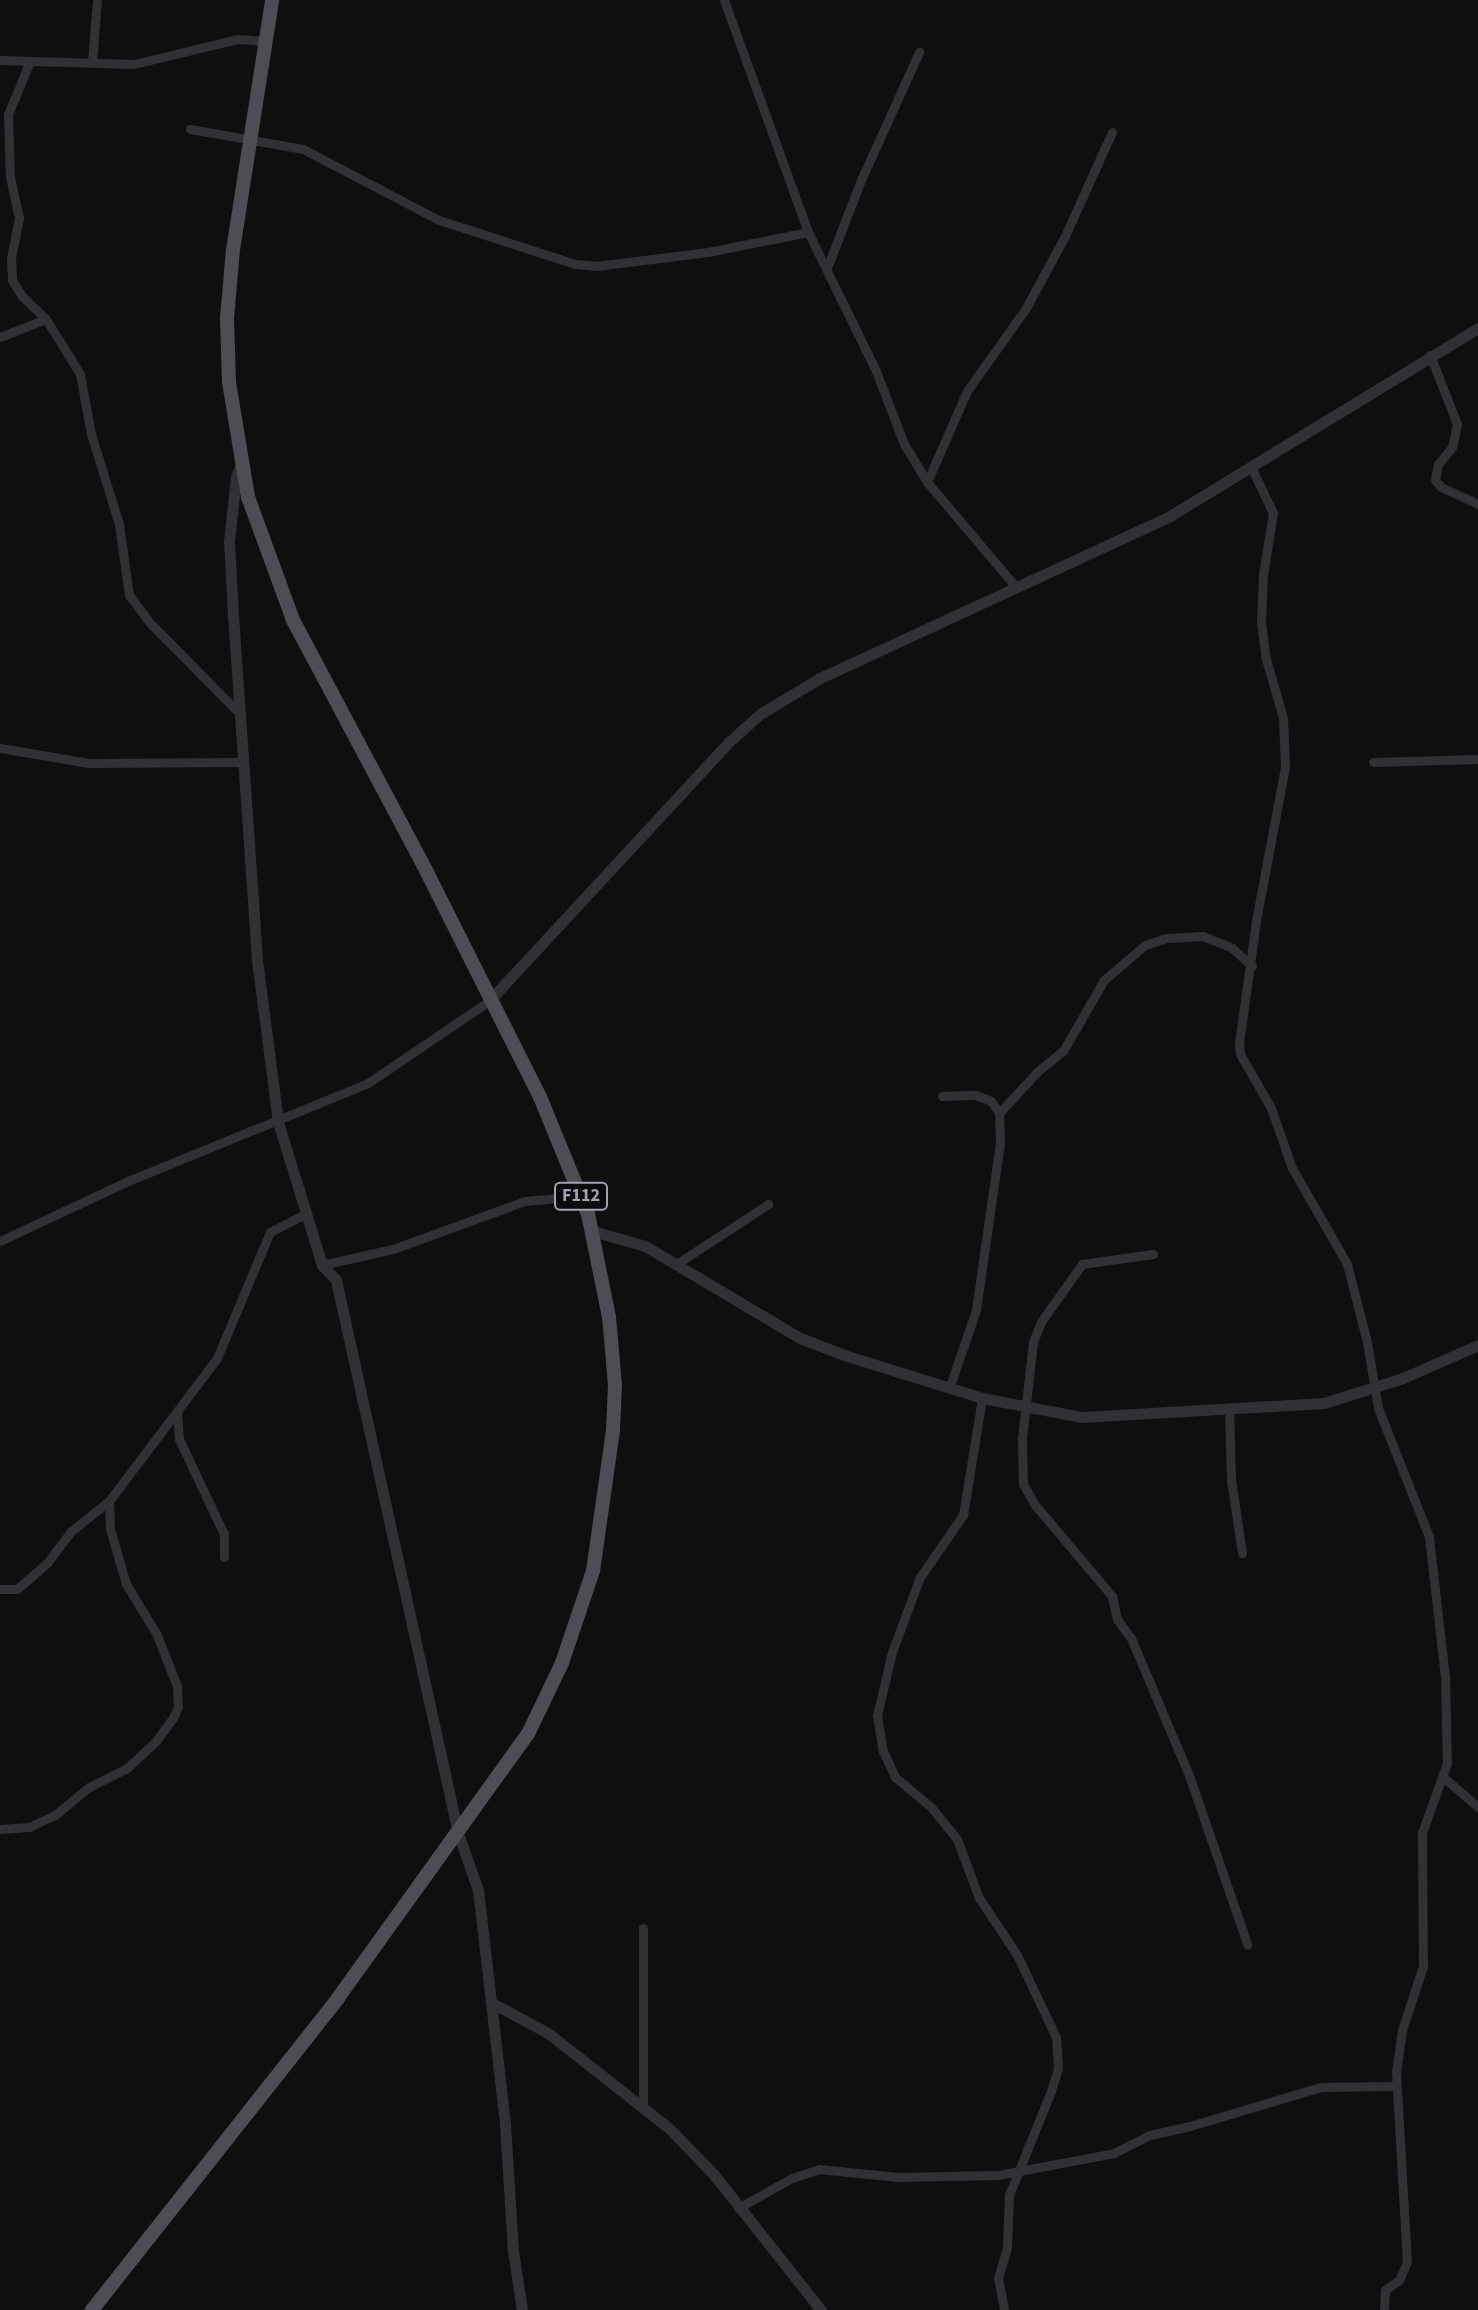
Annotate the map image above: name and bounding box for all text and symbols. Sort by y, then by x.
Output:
road number: F112 [553,1182,609,1210]

